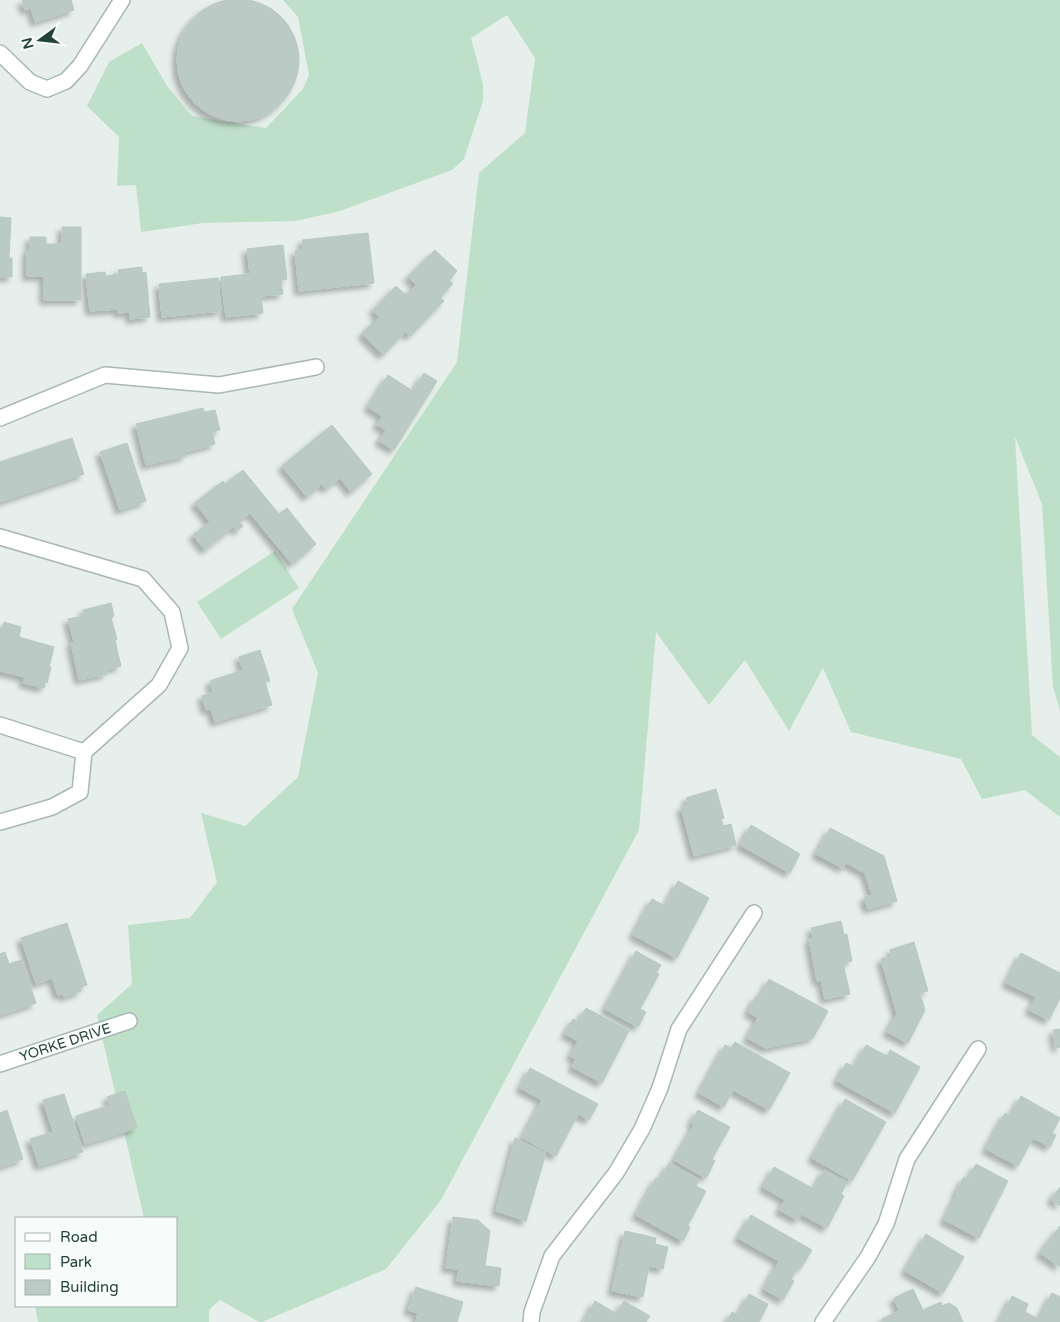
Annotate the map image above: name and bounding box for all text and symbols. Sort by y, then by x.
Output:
north arrow [15,15,65,65]
text: N [18,36,38,51]
street label: YORKE DRIVE [17,1020,113,1065]
legend [15,1217,178,1307]
text: Road [60,1228,98,1246]
text: Park [60,1253,92,1271]
text: Building [60,1278,119,1296]

